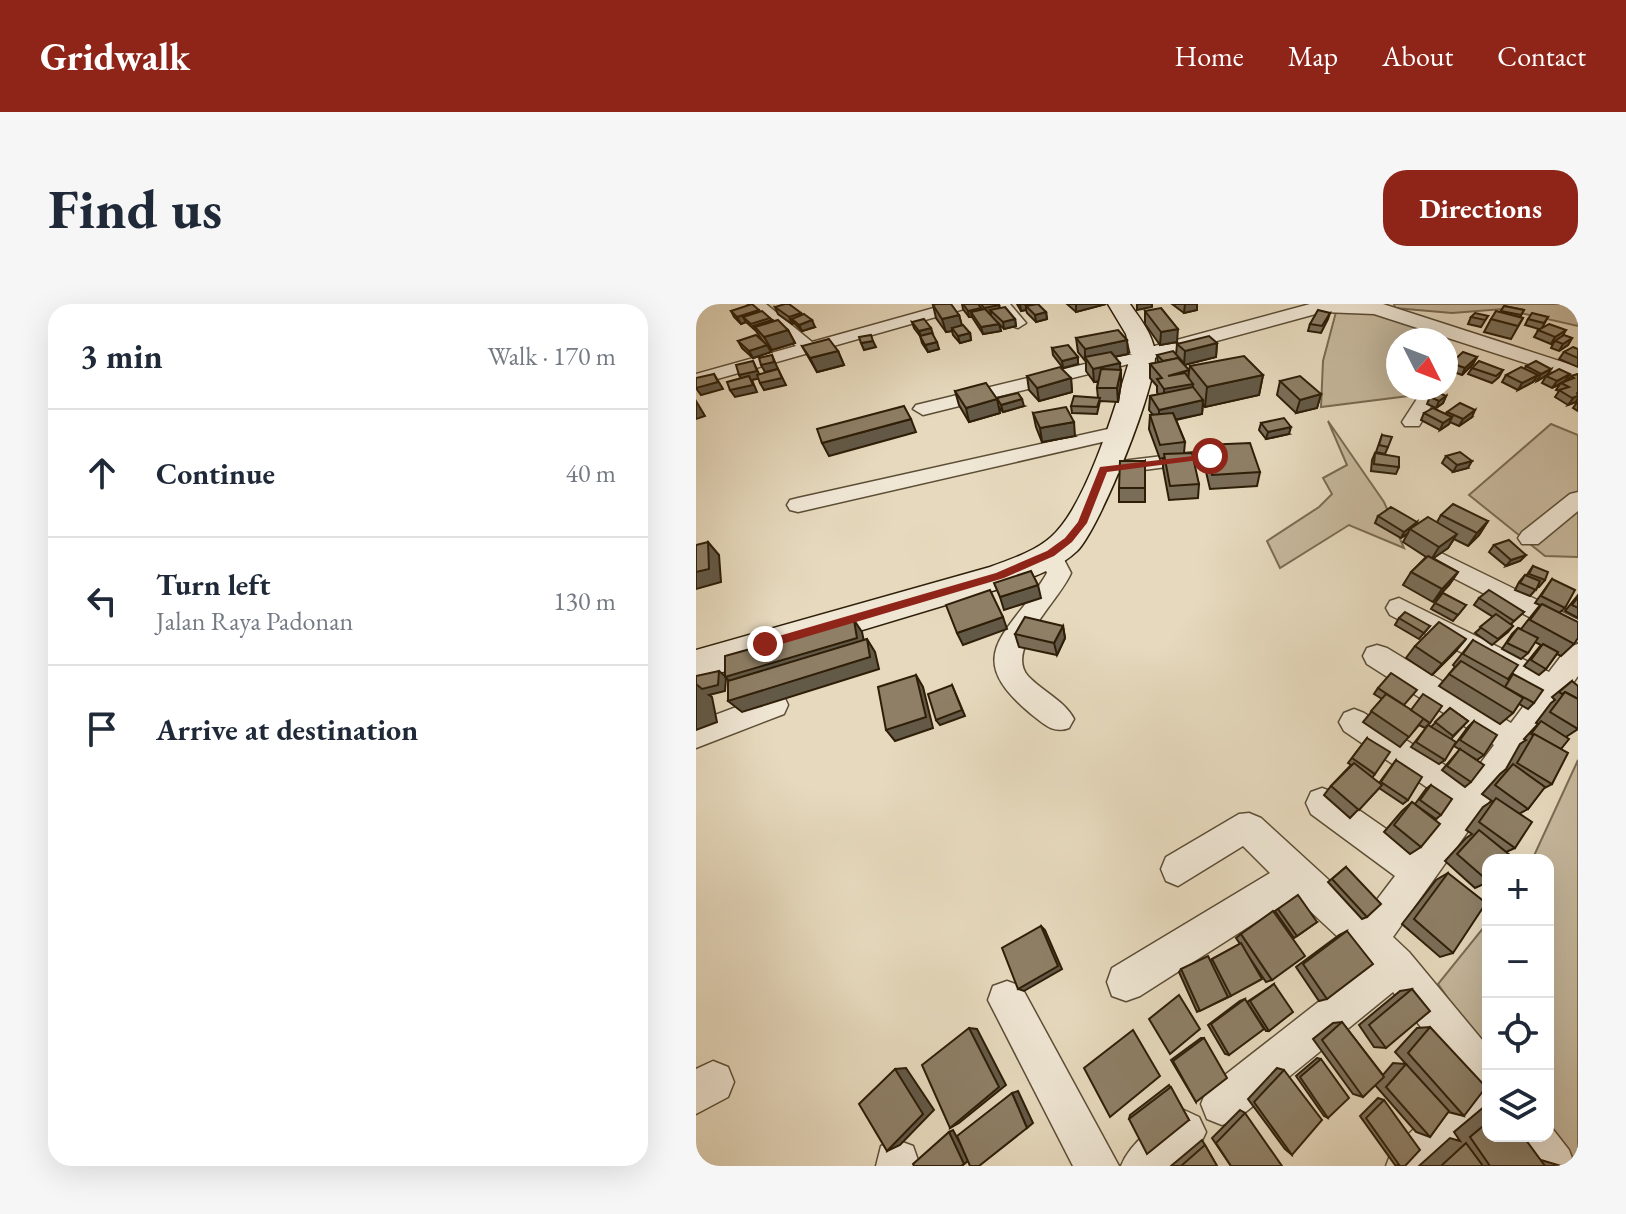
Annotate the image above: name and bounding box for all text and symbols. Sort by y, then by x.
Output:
text: Gridwalk [40,32,190,81]
text: Home [1174,38,1244,74]
text: Map [1288,38,1338,74]
text: About [1382,38,1453,74]
text: Contact [1497,38,1586,74]
button: Directions [1383,170,1578,246]
text: Find us [48,172,222,245]
north arrow [1386,328,1458,400]
text: 3 min [80,334,163,378]
text: Walk · 170 m [488,339,616,373]
route start [1192,438,1228,474]
icon: ahead [80,451,124,495]
text: Continue [156,454,275,493]
text: 40 m [566,456,616,490]
text: Turn left [156,565,270,604]
icon: left [80,579,124,623]
text: 130 m [553,584,616,618]
text: Jalan Raya Padonan [156,604,353,638]
route end [747,626,783,662]
icon: arrive [80,707,124,751]
text: Arrive at destination [156,710,418,749]
map controls [1482,854,1554,1142]
button: + [1482,854,1554,926]
button: − [1482,926,1554,998]
button: locate [1482,998,1554,1070]
button: layers [1482,1070,1554,1142]

